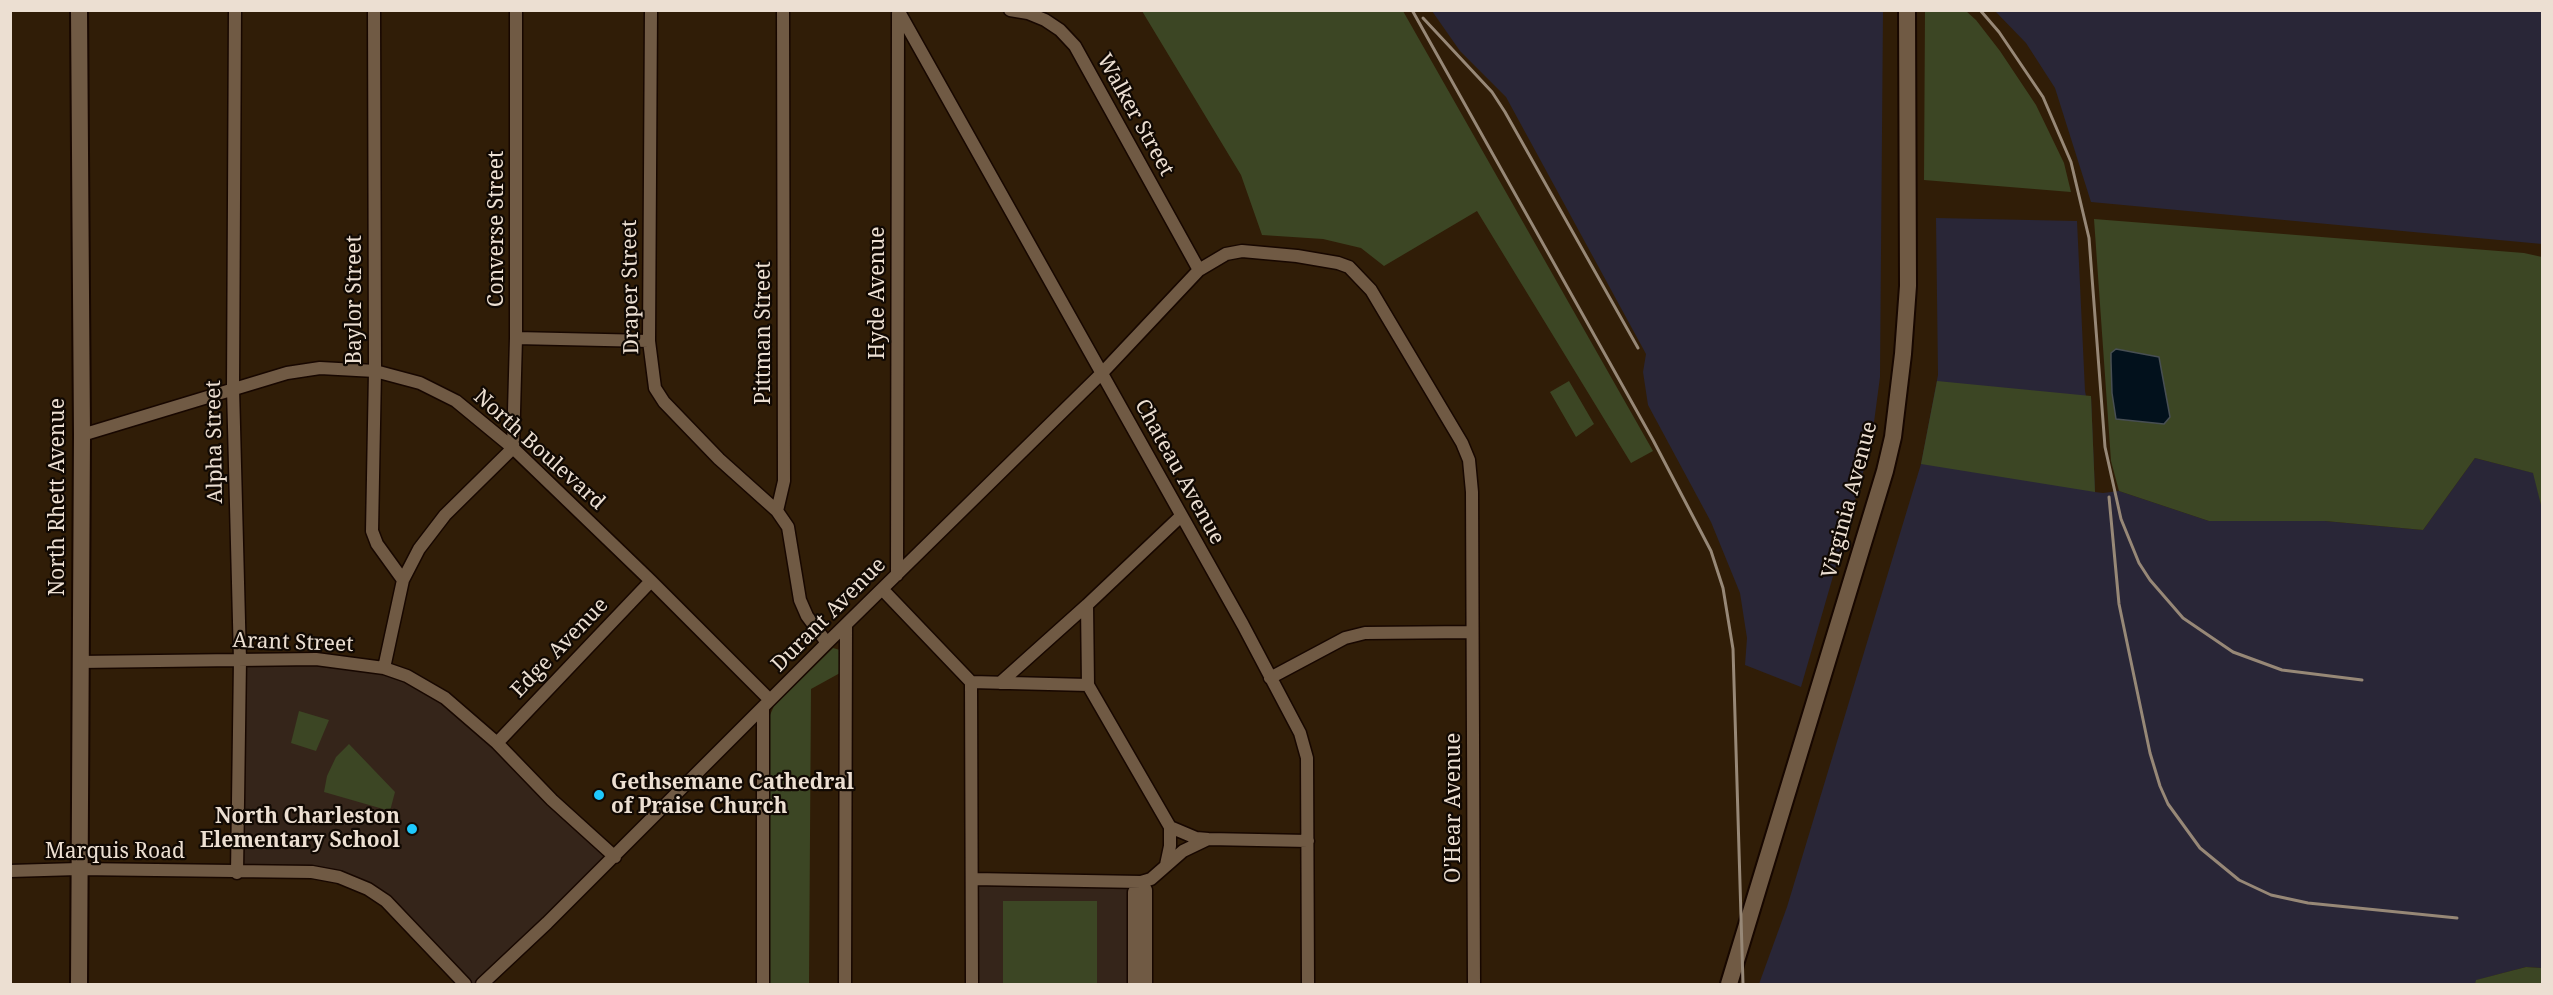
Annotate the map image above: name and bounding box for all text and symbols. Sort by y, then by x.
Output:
street label: Walker Street [1091,49,1179,181]
street label: Converse Street [484,151,510,307]
street label: Draper Street [617,219,645,355]
street label: Hyde Avenue [865,226,891,360]
street label: Baylor Street [342,235,368,365]
street label: Pittman Street [751,261,777,405]
street label: Alpha Street [201,380,229,504]
street label: North Boulevard [468,384,610,516]
street label: Chateau Avenue [1129,395,1229,549]
street label: North Rhett Avenue [45,398,71,596]
street label: Virginia Avenue [1817,419,1883,581]
street label: Durant Avenue [767,553,891,677]
street label: Edge Avenue [506,593,614,703]
street label: Arant Street [232,628,354,658]
street label: O'Hear Avenue [1441,733,1467,883]
place label: Gethsemane Cathedral of Praise Church [611,770,854,820]
marker: Gethsemane Cathedral of Praise Church [592,788,606,802]
place label: North Charleston Elementary School [200,804,400,854]
marker: North Charleston Elementary School [405,822,419,836]
street label: Marquis Road [45,839,185,865]

